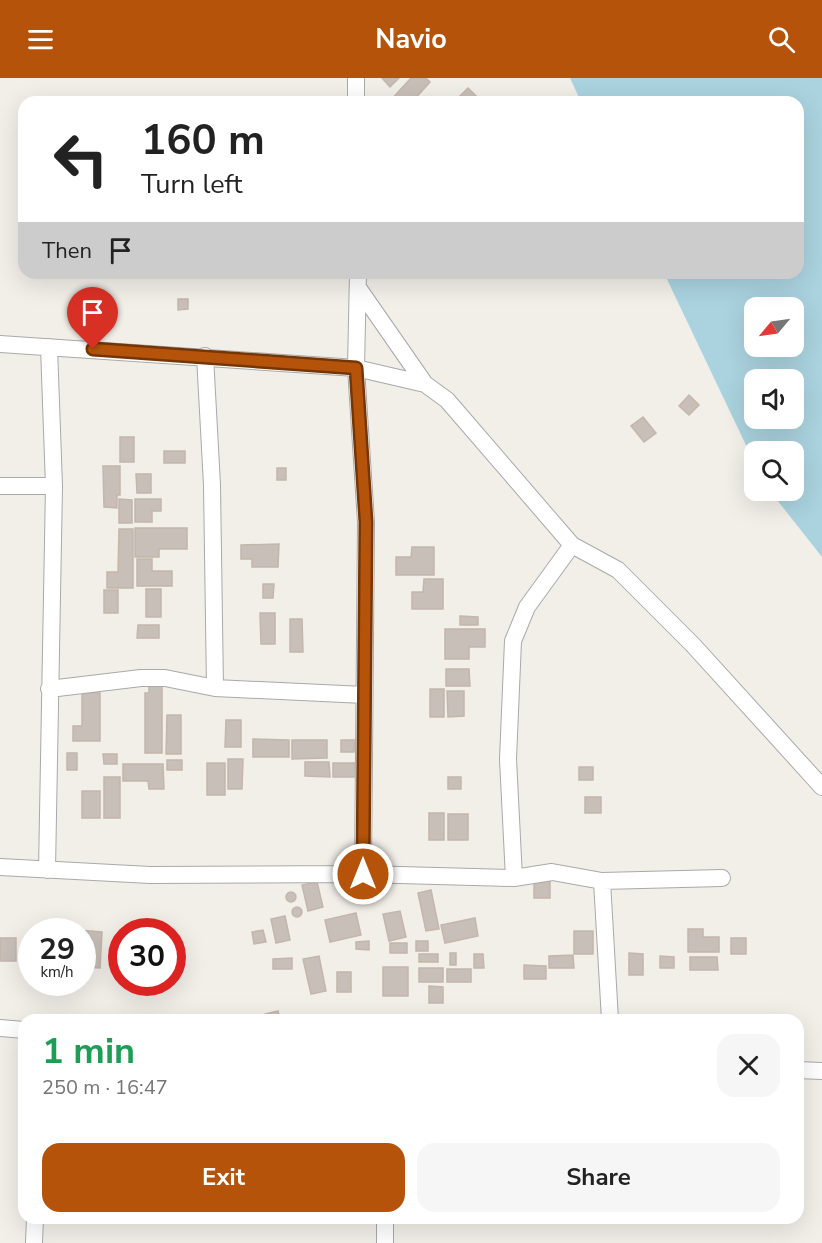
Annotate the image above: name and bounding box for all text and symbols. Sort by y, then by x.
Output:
text: Navio [375,21,447,58]
icon: menu [24,23,57,56]
icon: search [765,23,798,56]
text: 160 m [141,112,265,169]
icon: left [42,120,120,198]
text: Turn left [141,166,242,203]
icon: arrive [104,234,137,267]
text: Then [42,236,92,266]
pin [67,287,118,349]
icon: arrive [76,296,109,329]
north arrow [744,297,804,357]
map controls [744,297,804,501]
button: sound [744,369,804,429]
button: search [744,441,804,501]
position arrow [331,842,395,906]
speed limit sign: 30 [108,918,186,996]
text: 29 [39,929,75,970]
text: km/h [40,962,74,982]
text: 1 min [42,1027,135,1076]
button: close [717,1034,780,1097]
text: 250 m · 16:47 [42,1074,168,1101]
button: Exit [42,1143,405,1212]
button: Share [417,1143,780,1212]

